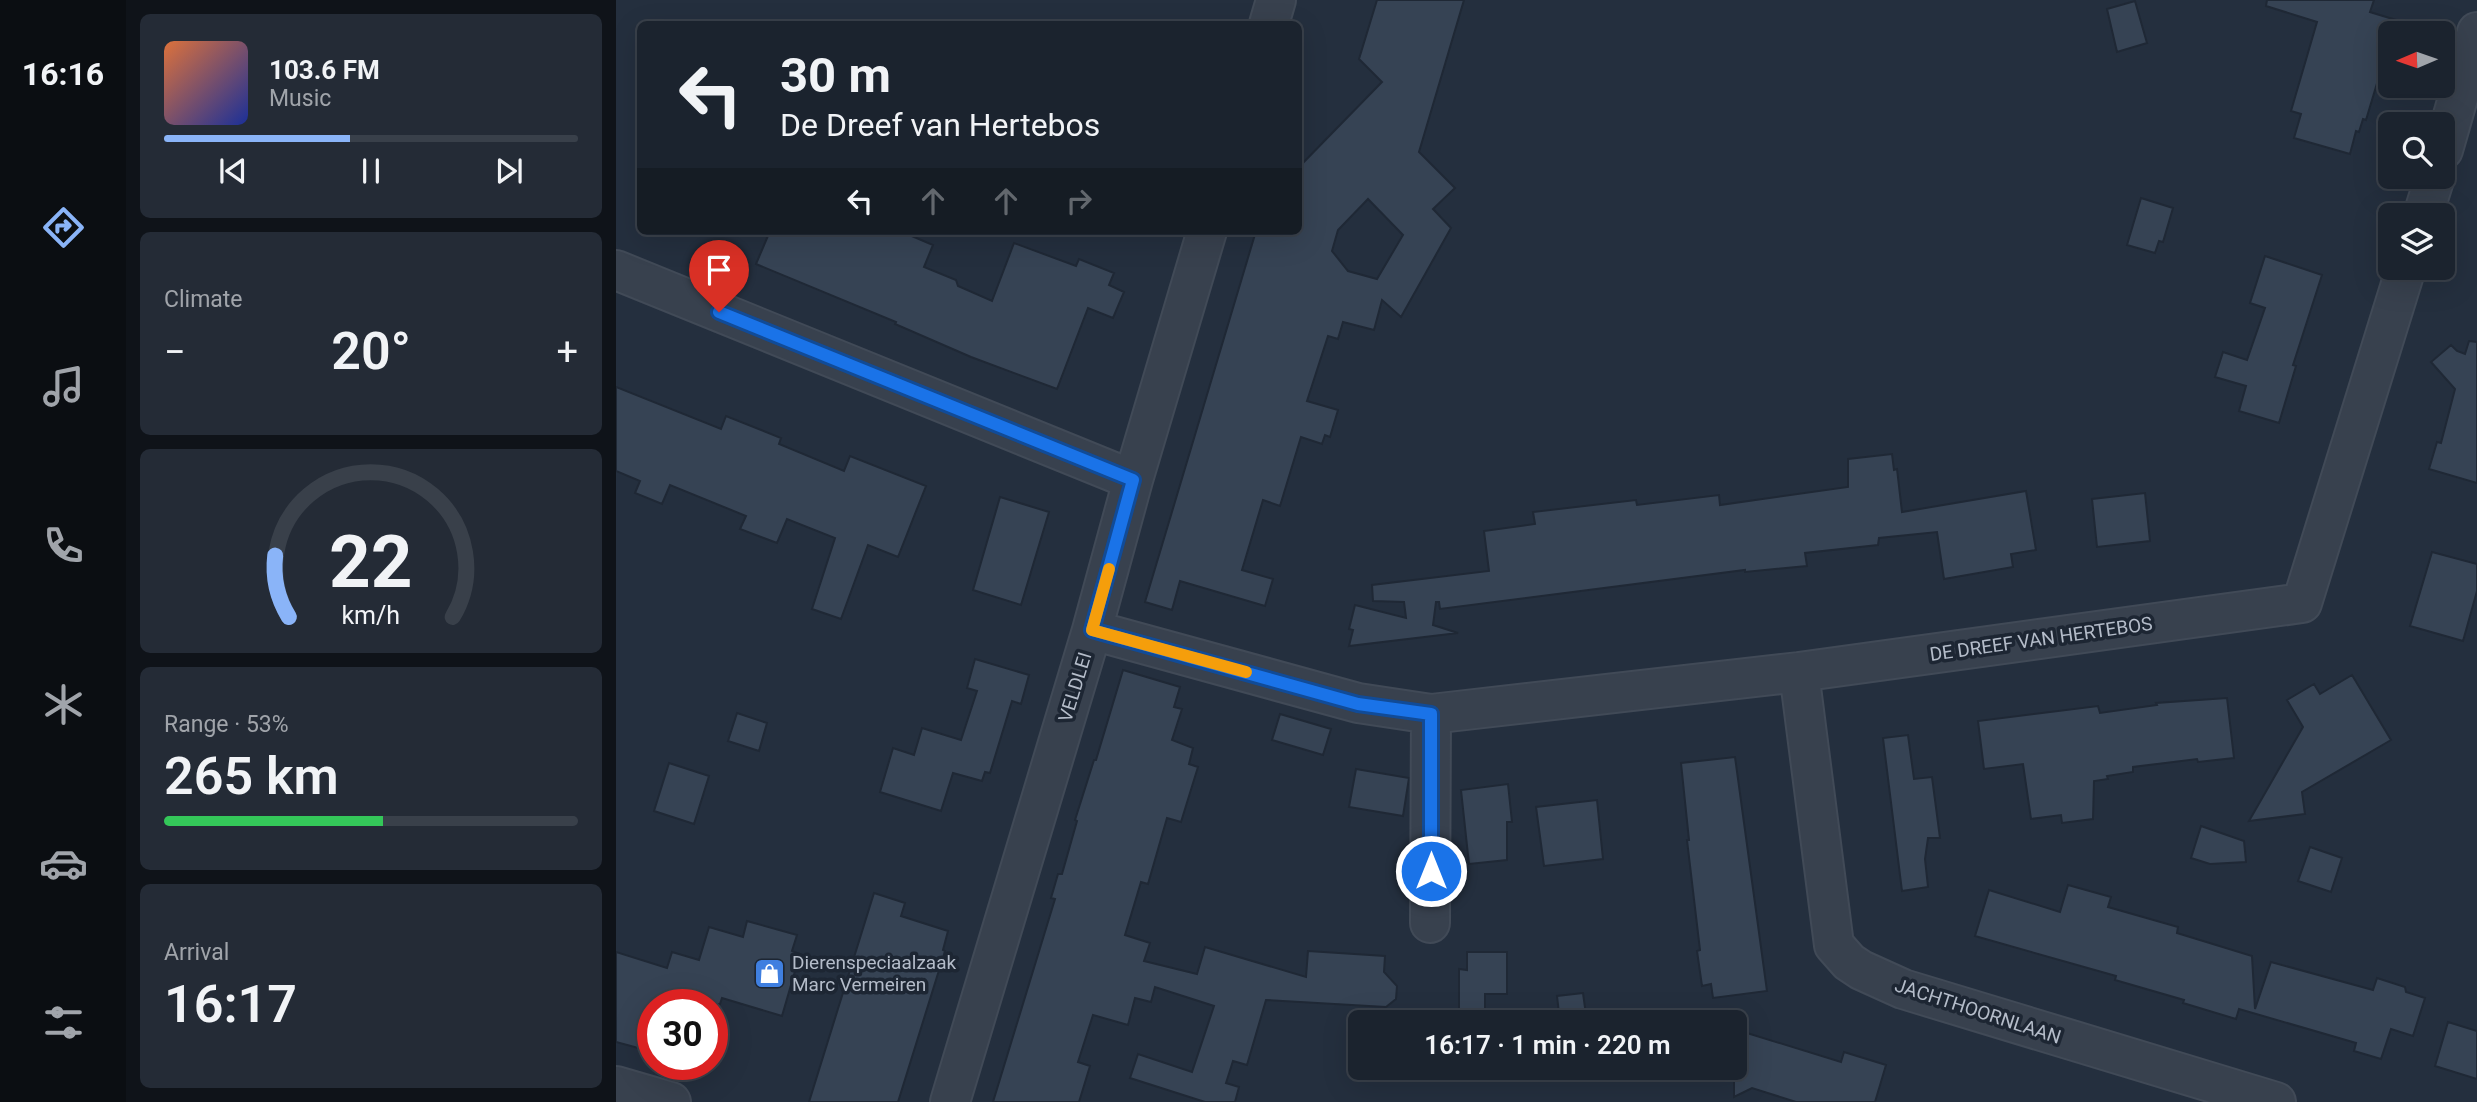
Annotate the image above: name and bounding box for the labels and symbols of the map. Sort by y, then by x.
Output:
north arrow [2378,21,2455,98]
pin [689,240,749,312]
street label: DE DREEF VAN HERTEBOS [1928,612,2154,666]
street label: VELDLEI [1054,649,1096,725]
position arrow [1394,834,1468,908]
place label: Dierenspeciaalzaak Marc Vermeiren [792,951,956,996]
shop icon: Dierenspeciaalzaak Marc Vermeiren [752,956,786,990]
street label: JACHTHOORNLAAN [1892,973,2064,1049]
speed limit sign: 30 [637,989,728,1080]

